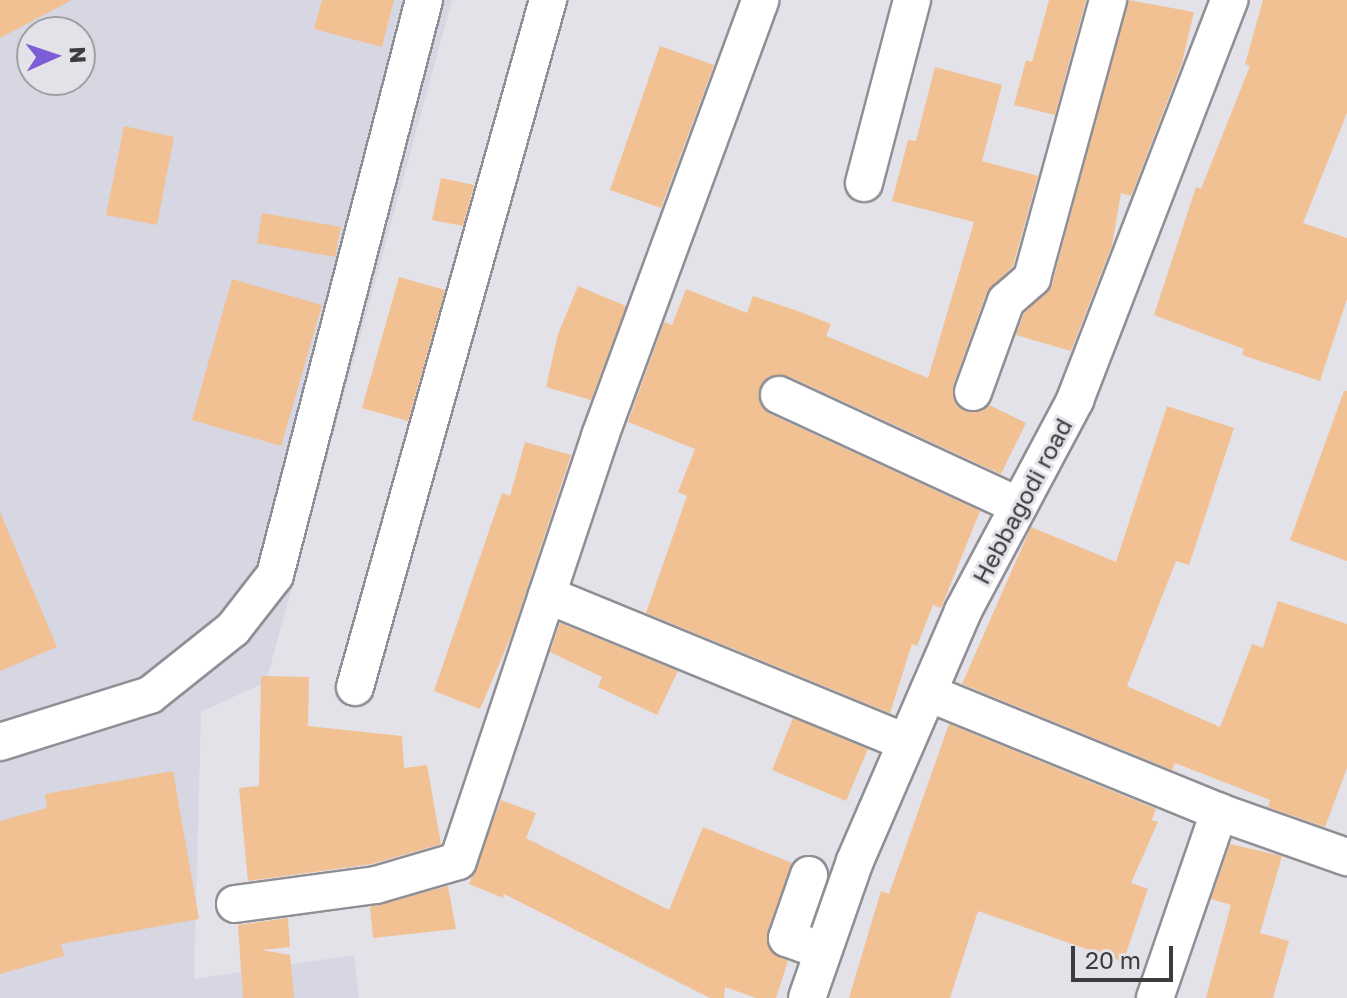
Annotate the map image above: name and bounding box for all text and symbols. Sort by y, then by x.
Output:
north arrow [16,16,96,96]
text: N [65,46,92,64]
street label: Hebbagodi road [966,413,1078,589]
scale bar [1075,930,1177,980]
text: 20 m [1085,945,1141,974]

